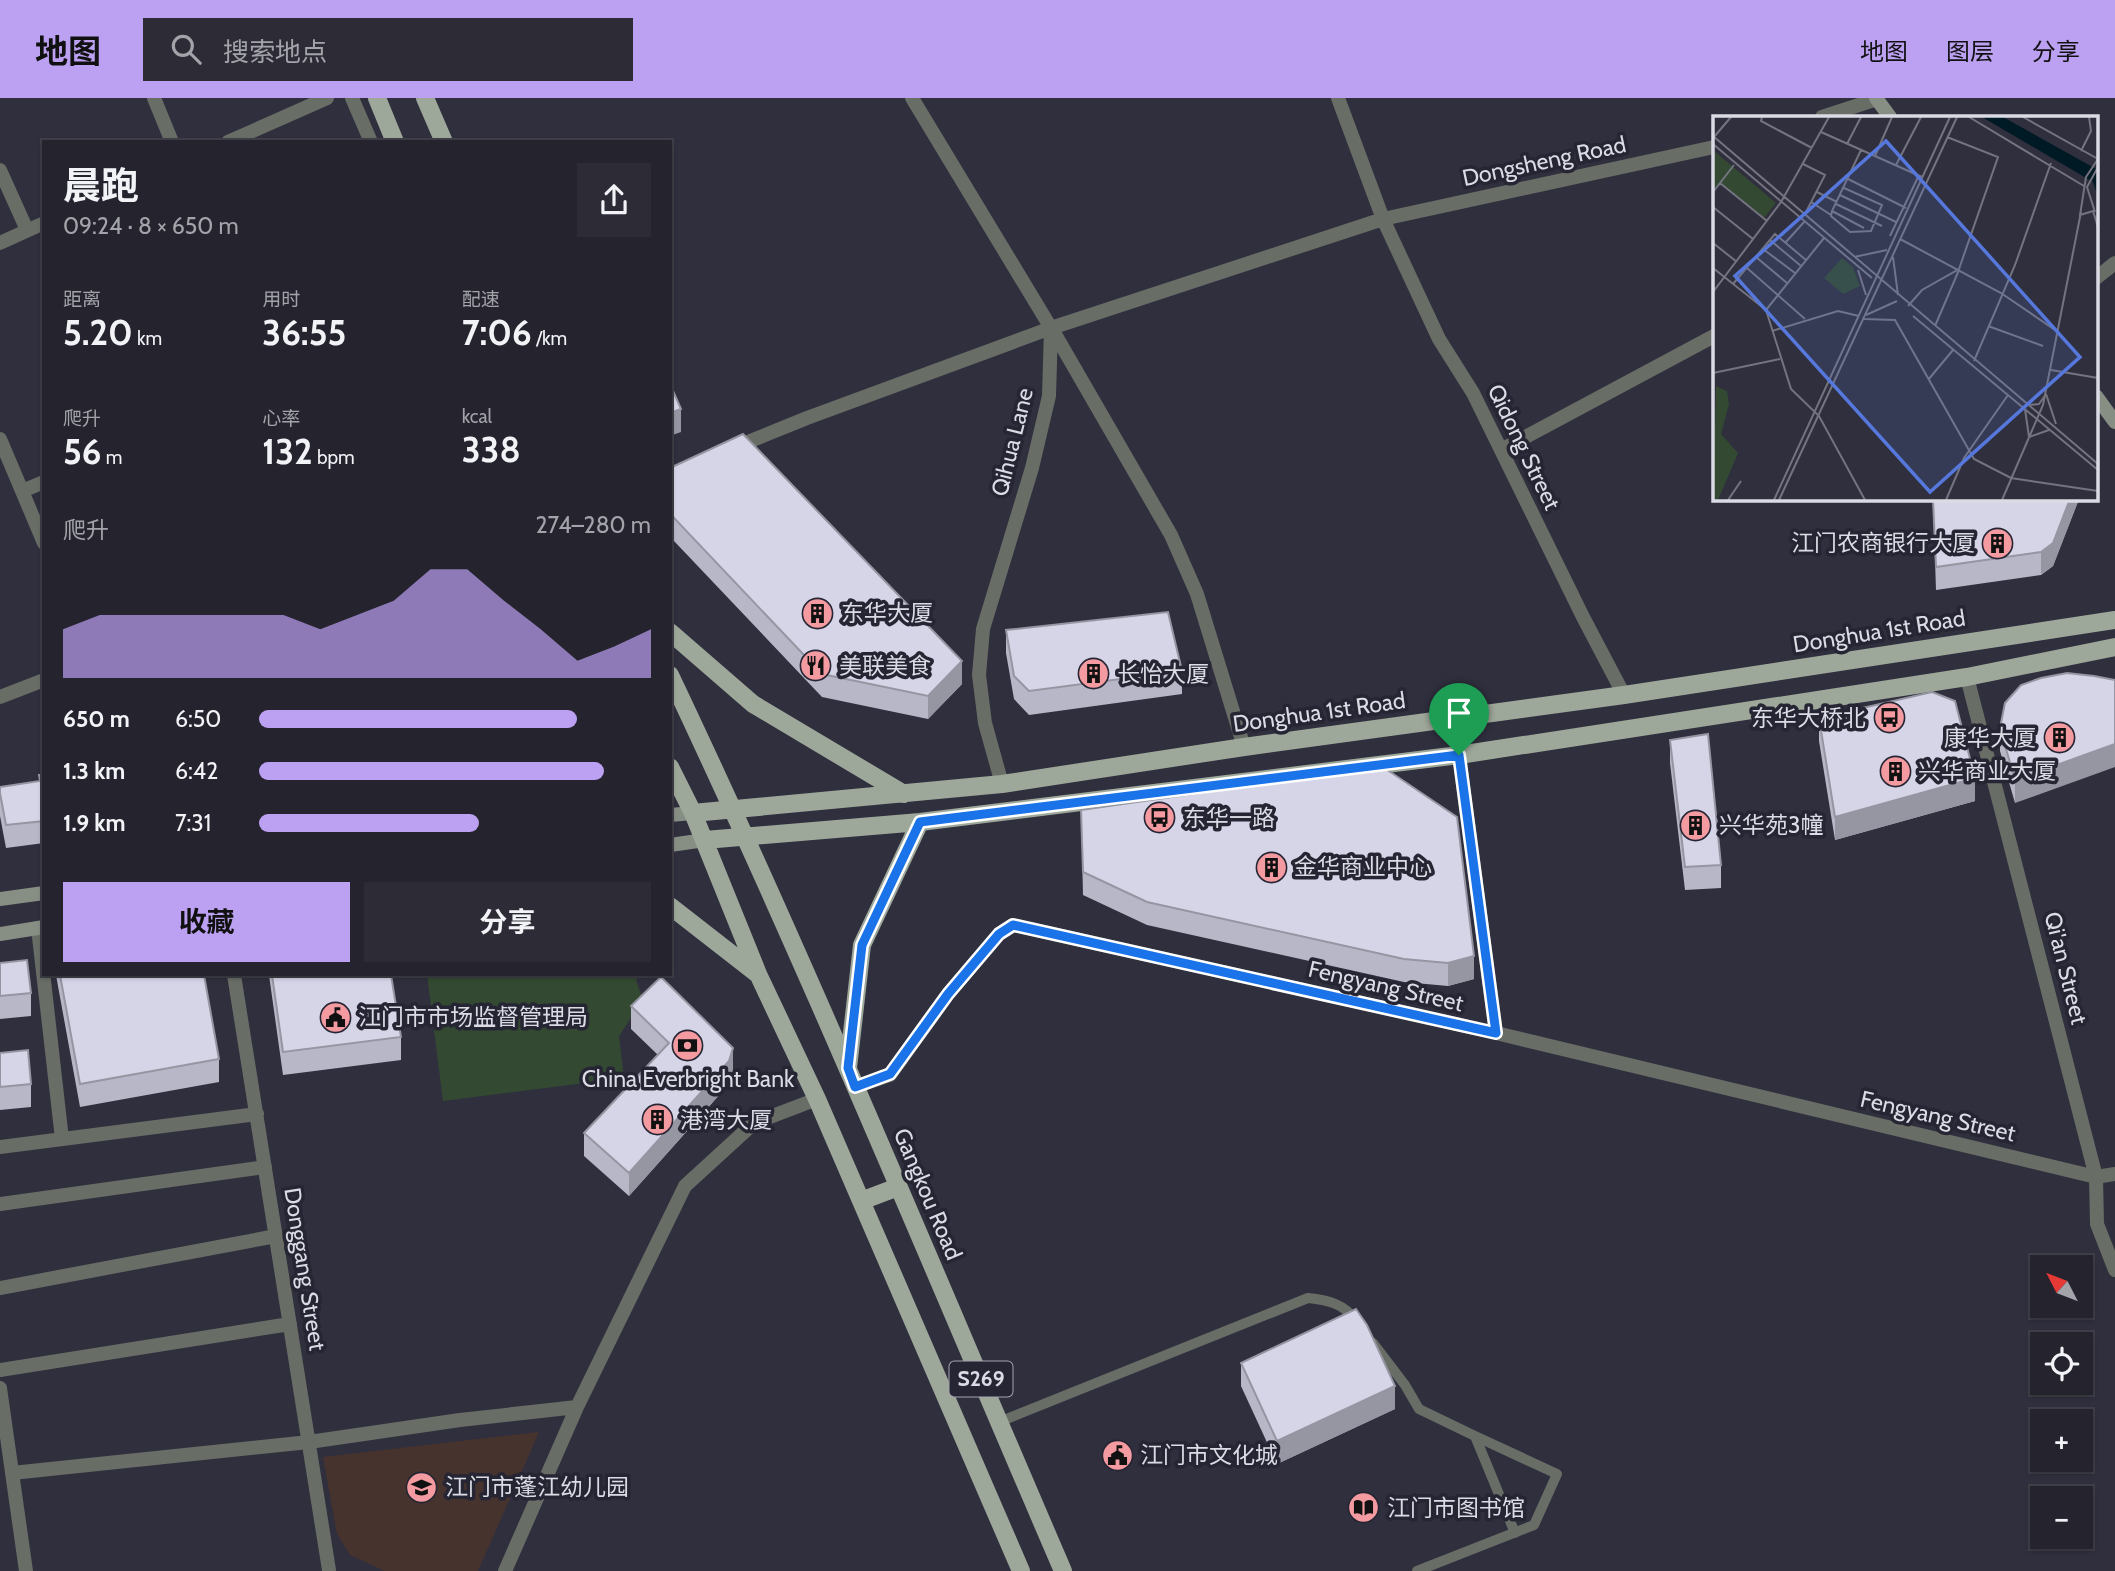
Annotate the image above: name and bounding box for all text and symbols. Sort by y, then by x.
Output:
search box [143,18,633,81]
icon: search [167,30,205,68]
text: 地图 [35,31,101,71]
text: 搜索地点 [223,36,327,68]
text: 地图 [1860,37,1908,66]
text: 图层 [1946,37,1994,66]
text: 分享 [2032,37,2080,66]
inset map [1713,116,2098,500]
street label: Dongsheng Road [1460,130,1628,192]
text: 晨跑 [63,162,139,209]
button: share [577,163,651,237]
text: 09:24 · 8 × 650 m [63,212,239,240]
text: 距离 [63,288,101,311]
text: 用时 [262,288,300,311]
text: 配速 [462,288,500,311]
text: 5.20 [63,311,133,354]
text: 36:55 [262,311,346,354]
text: 7:06 [462,311,532,354]
text: km [133,327,162,350]
text: /km [532,327,567,350]
street label: Qidong Street [1482,380,1567,515]
street label: Qihua Lane [985,385,1039,499]
text: kcal [462,405,492,428]
text: 爬升 [63,407,101,430]
text: 心率 [262,407,300,430]
text: 338 [462,428,521,471]
text: 56 [63,430,101,473]
text: 132 [262,430,313,473]
text: m [101,446,122,469]
text: bpm [313,446,355,469]
text: 274–280 m [535,511,651,539]
text: 爬升 [63,516,109,544]
building icon: 江门农商银行大厦 [1981,526,2015,560]
place label: 江门农商银行大厦 [1791,529,1975,557]
building icon: 东华大厦 [801,596,835,630]
place label: 东华大厦 [841,599,933,627]
street label: Donghua 1st Road [1791,604,1967,658]
restaurant icon: 美联美食 [799,649,833,683]
place label: 美联美食 [839,652,931,680]
building icon: 长怡大厦 [1077,657,1111,691]
place label: 长怡大厦 [1117,660,1209,688]
pin [1429,683,1489,755]
street label: Donghua 1st Road [1231,686,1407,738]
icon: arrive [1440,694,1478,732]
bus stop icon: 东华大桥北 [1872,701,1906,735]
place label: 东华大桥北 [1751,704,1866,732]
text: 650 m [63,705,130,733]
text: 6:50 [175,705,221,733]
building icon: 康华大厦 [2042,721,2076,755]
place label: 康华大厦 [1944,724,2036,752]
building icon: 兴华商业大厦 [1878,754,1912,788]
text: 1.3 km [63,757,125,785]
text: 6:42 [175,757,218,785]
place label: 兴华商业大厦 [1918,757,2056,785]
bus stop icon: 东华一路 [1143,801,1177,835]
place label: 东华一路 [1183,804,1275,832]
building icon: 兴华苑3幢 [1679,808,1713,842]
text: 1.9 km [63,809,126,837]
text: 7:31 [175,809,211,837]
place label: 兴华苑3幢 [1719,811,1823,839]
building icon: 金华商业中心 [1254,850,1288,884]
place label: 金华商业中心 [1294,853,1432,881]
button: 收藏 [63,882,350,962]
button: 分享 [364,882,651,962]
street label: Qi'an Street [2039,909,2094,1027]
street label: Fengyang Street [1306,955,1466,1017]
public building icon: 江门市市场监督管理局 [318,1000,352,1034]
place label: 江门市市场监督管理局 [358,1003,588,1031]
bank icon: China Everbright Bank [671,1028,705,1062]
place label: China Everbright Bank [582,1065,795,1093]
street label: Fengyang Street [1858,1085,2018,1147]
building icon: 港湾大厦 [640,1103,674,1137]
place label: 港湾大厦 [680,1106,772,1134]
street label: Gangkou Road [888,1124,968,1264]
street label: Donggang Street [278,1186,332,1353]
north arrow [2030,1255,2093,1318]
map controls [2030,1255,2093,1549]
button: locate [2030,1332,2093,1395]
road number: S269 [950,1362,1012,1396]
button: + [2030,1409,2093,1472]
public building icon: 江门市文化城 [1100,1438,1134,1472]
place label: 江门市文化城 [1140,1441,1278,1469]
school or university icon: 江门市蓬江幼儿园 [405,1470,439,1504]
place label: 江门市蓬江幼儿园 [445,1473,629,1501]
button: − [2030,1486,2093,1549]
library icon: 江门市图书馆 [1347,1491,1381,1525]
place label: 江门市图书馆 [1387,1494,1525,1522]

